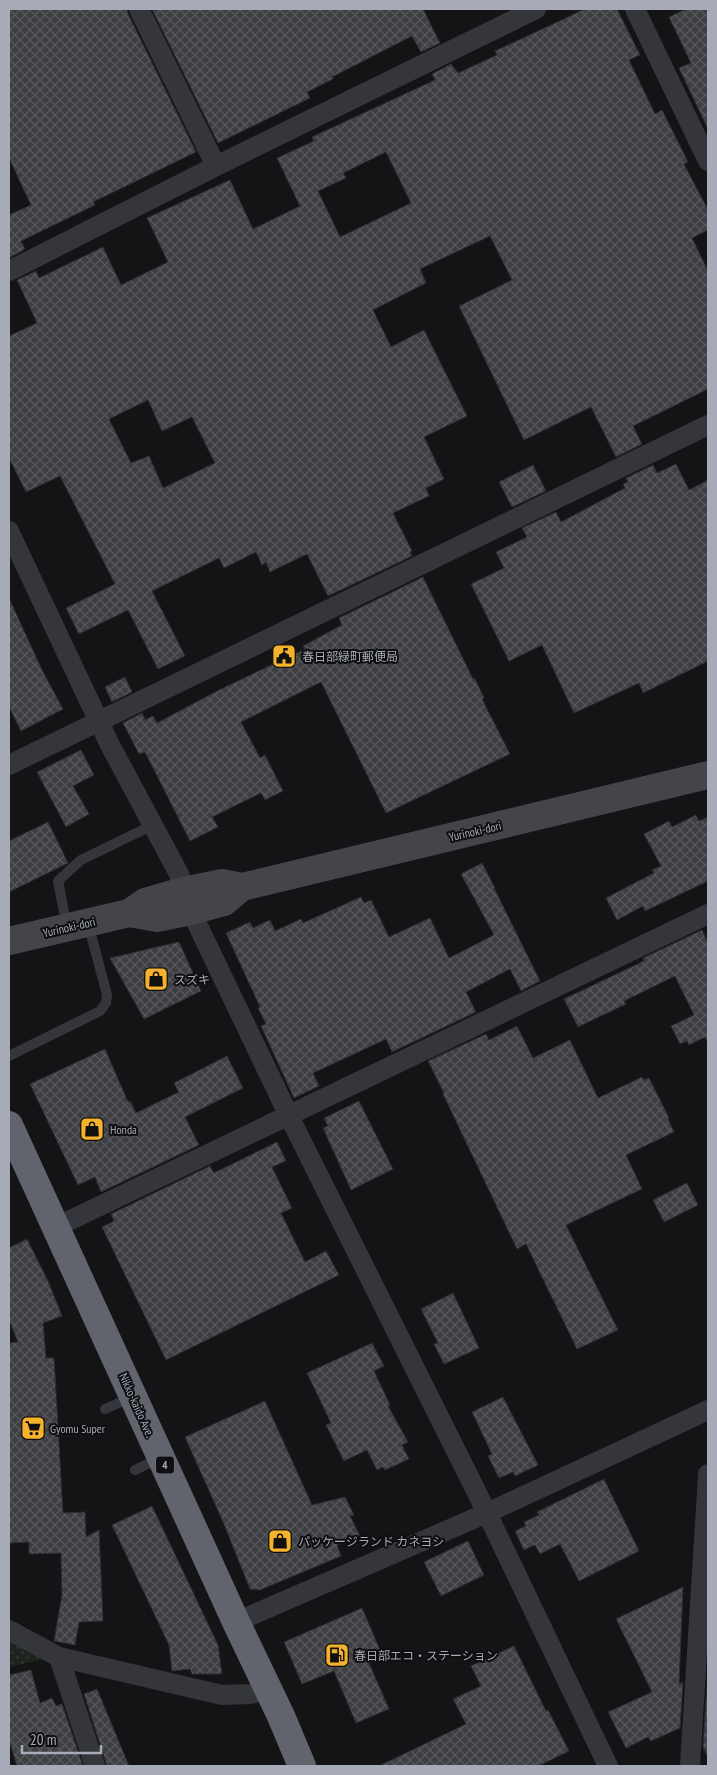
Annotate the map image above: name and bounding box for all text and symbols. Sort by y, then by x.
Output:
public building icon: 春日部緑町郵便局 [271,643,297,669]
place label: 春日部緑町郵便局 [302,649,398,664]
street label: Yurinoki-dori [447,818,503,844]
street label: Yurinoki-dori [41,914,97,940]
shop icon: スズキ [143,966,169,992]
place label: スズキ [174,972,210,987]
shop icon: Honda [79,1116,105,1142]
place label: Honda [110,1122,137,1137]
street label: Nikko-kaido Ave. [116,1371,158,1439]
supermarket icon: Gyomu Super [20,1415,46,1441]
place label: Gyomu Super [50,1421,106,1436]
road number: 4 [156,1456,174,1474]
shop icon: パッケージランド カネヨシ [267,1528,293,1554]
place label: パッケージランド カネヨシ [298,1534,444,1549]
fuel station icon: 春日部エコ・ステーション [324,1642,350,1668]
place label: 春日部エコ・ステーション [354,1648,498,1663]
scale bar [22,1722,101,1754]
text: 20 m [30,1730,56,1749]

